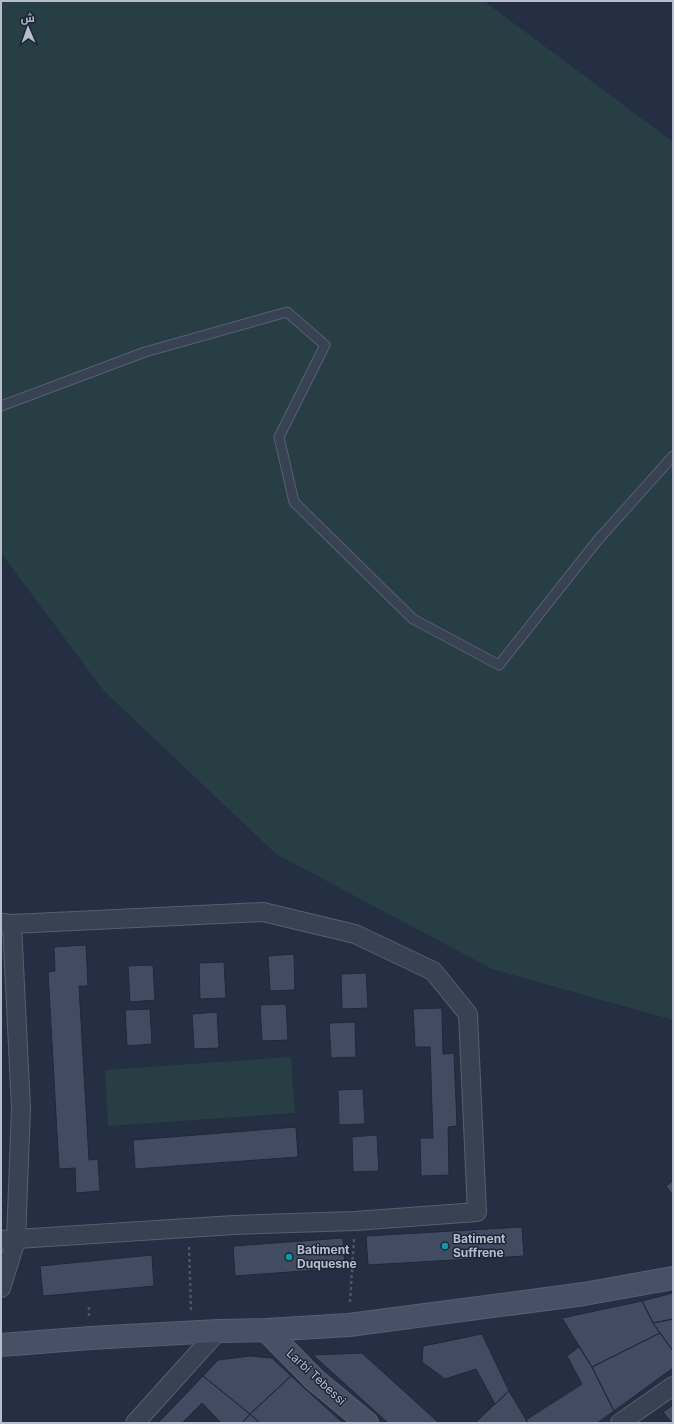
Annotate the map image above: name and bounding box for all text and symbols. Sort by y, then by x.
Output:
north arrow [8,8,48,48]
text: ش [20,11,35,25]
place label: Batiment Suffrene [453,1231,506,1260]
marker: Batiment Suffrene [440,1241,450,1251]
place label: Batiment Duquesne [297,1242,357,1271]
marker: Batiment Duquesne [284,1252,294,1262]
street label: Larbi Tebessi [284,1345,349,1408]

